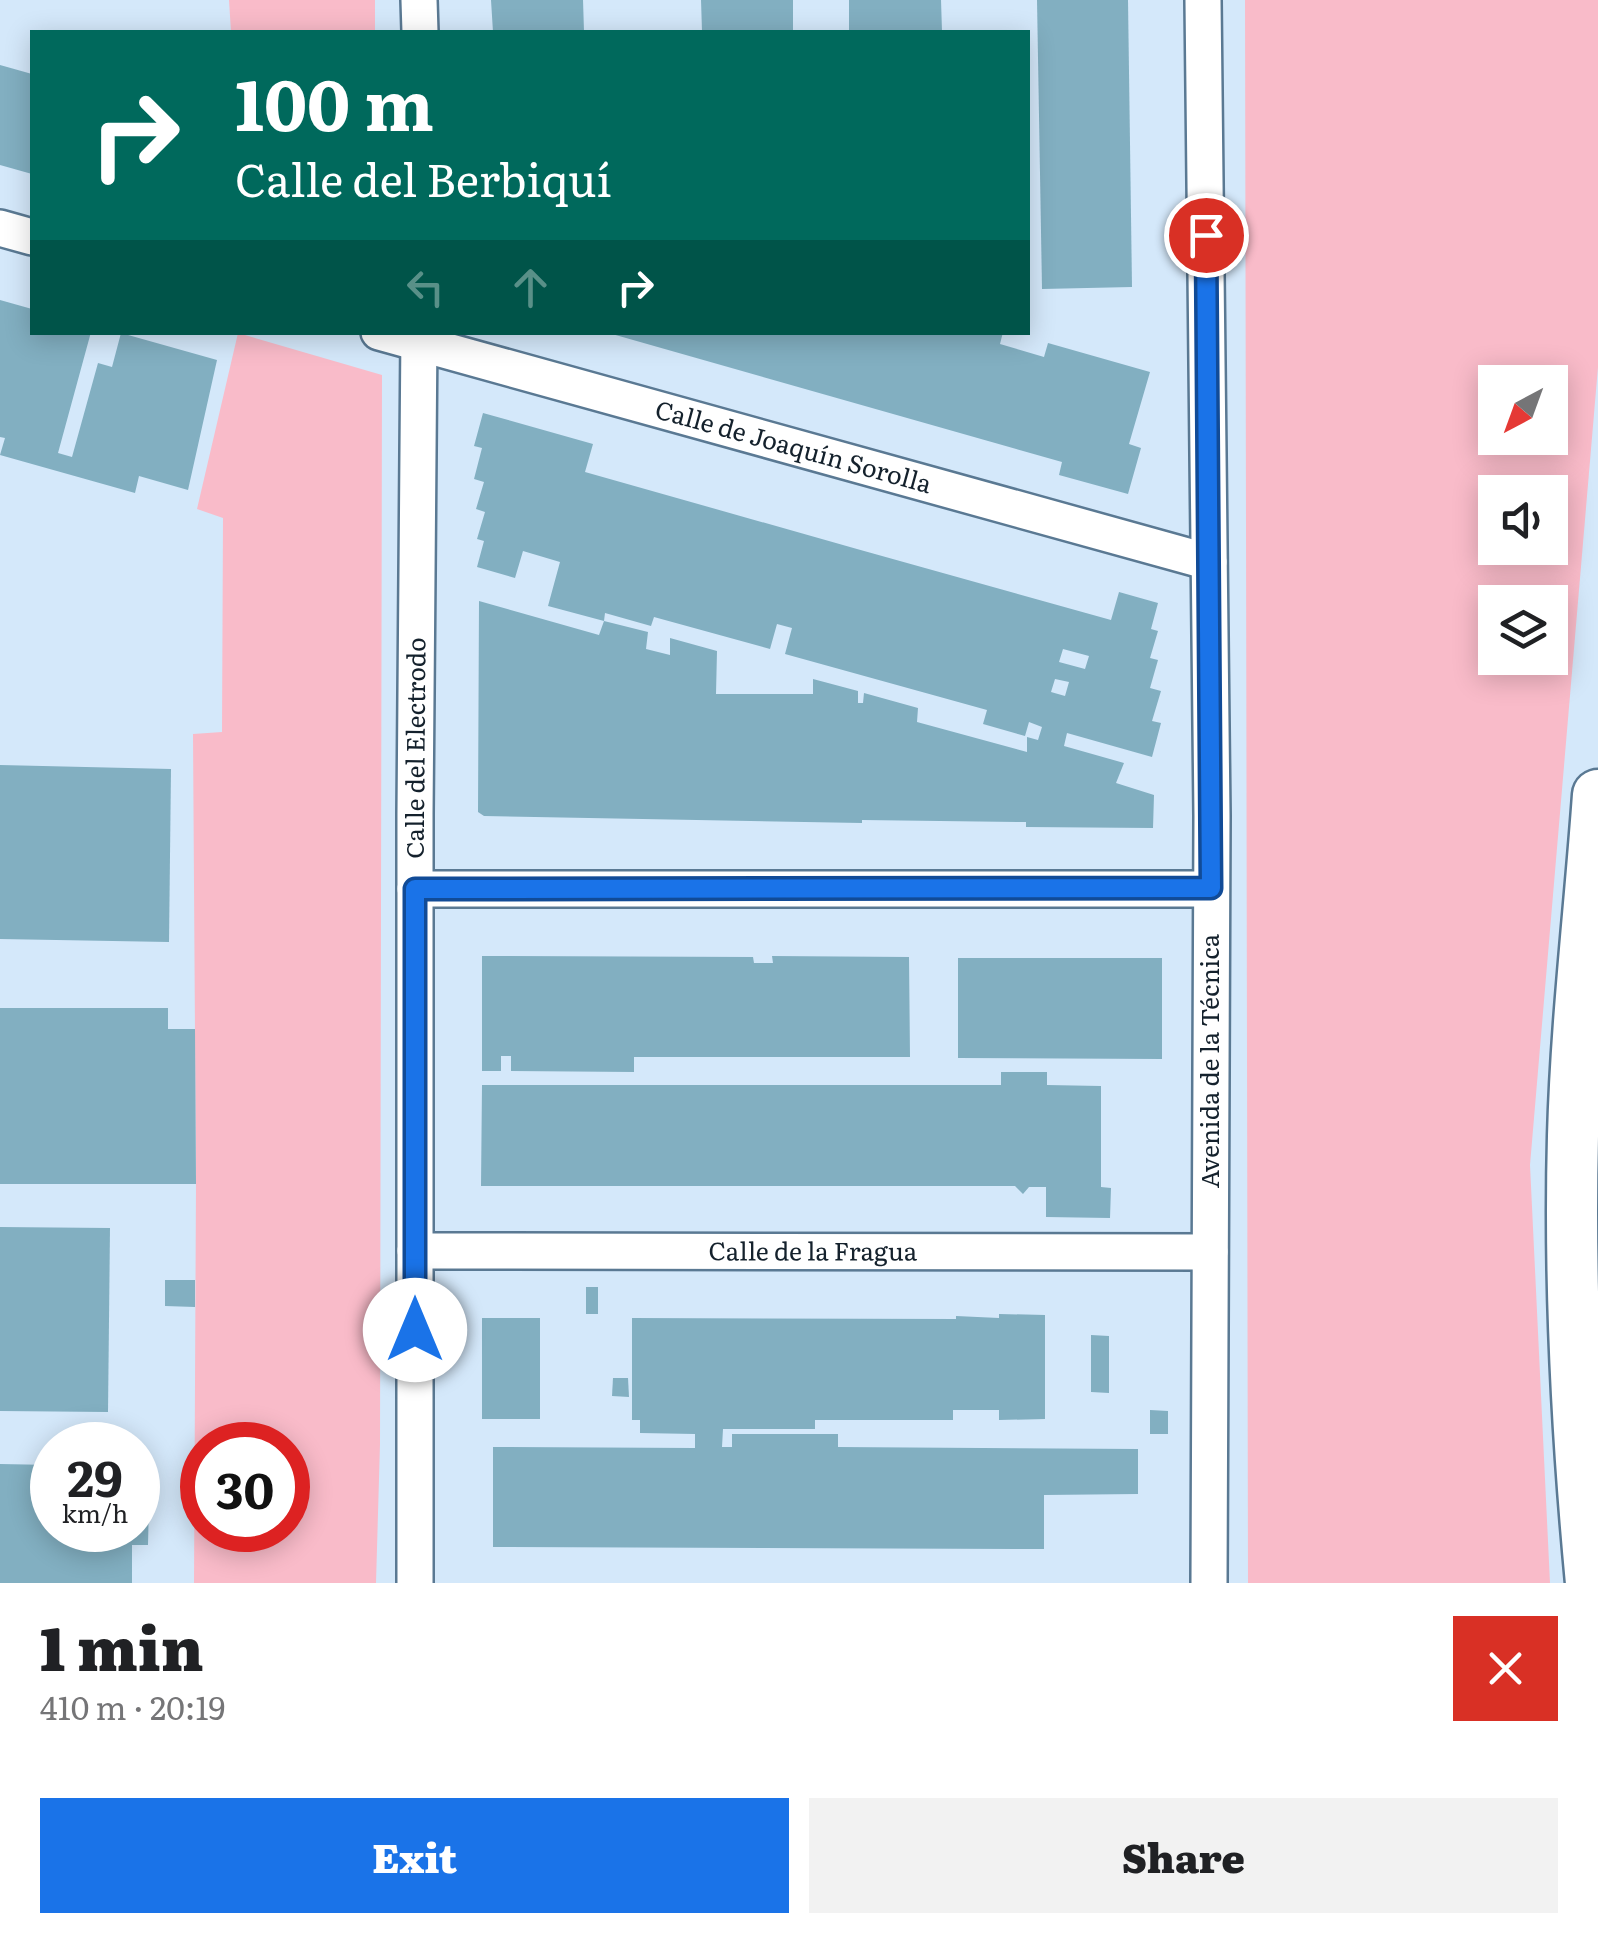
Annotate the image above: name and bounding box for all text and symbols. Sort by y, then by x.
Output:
text: 100 m [235,49,434,153]
icon: right [70,70,200,200]
text: Calle del Berbiquí [235,144,612,211]
pin [1164,193,1249,278]
icon: arrive [1179,208,1234,263]
icon: left [398,260,453,315]
icon: ahead [503,260,558,315]
icon: right [608,260,663,315]
north arrow [1478,365,1568,455]
map controls [1478,365,1568,675]
street label: Calle de Joaquín Sorolla [651,389,937,501]
button: sound [1478,475,1568,565]
button: layers [1478,585,1568,675]
street label: Calle del Electrodo [395,637,433,859]
street label: Avenida de la Técnica [1190,933,1227,1188]
street label: Calle de la Fragua [709,1231,918,1269]
position arrow [363,1278,467,1382]
speed limit sign: 30 [180,1422,310,1552]
text: 29 [67,1438,123,1512]
text: km/h [62,1494,128,1531]
text: 1 min [40,1600,204,1689]
button: close [1453,1616,1558,1721]
text: 410 m · 20:19 [40,1682,225,1730]
button: Exit [40,1798,789,1913]
button: Share [809,1798,1558,1913]

